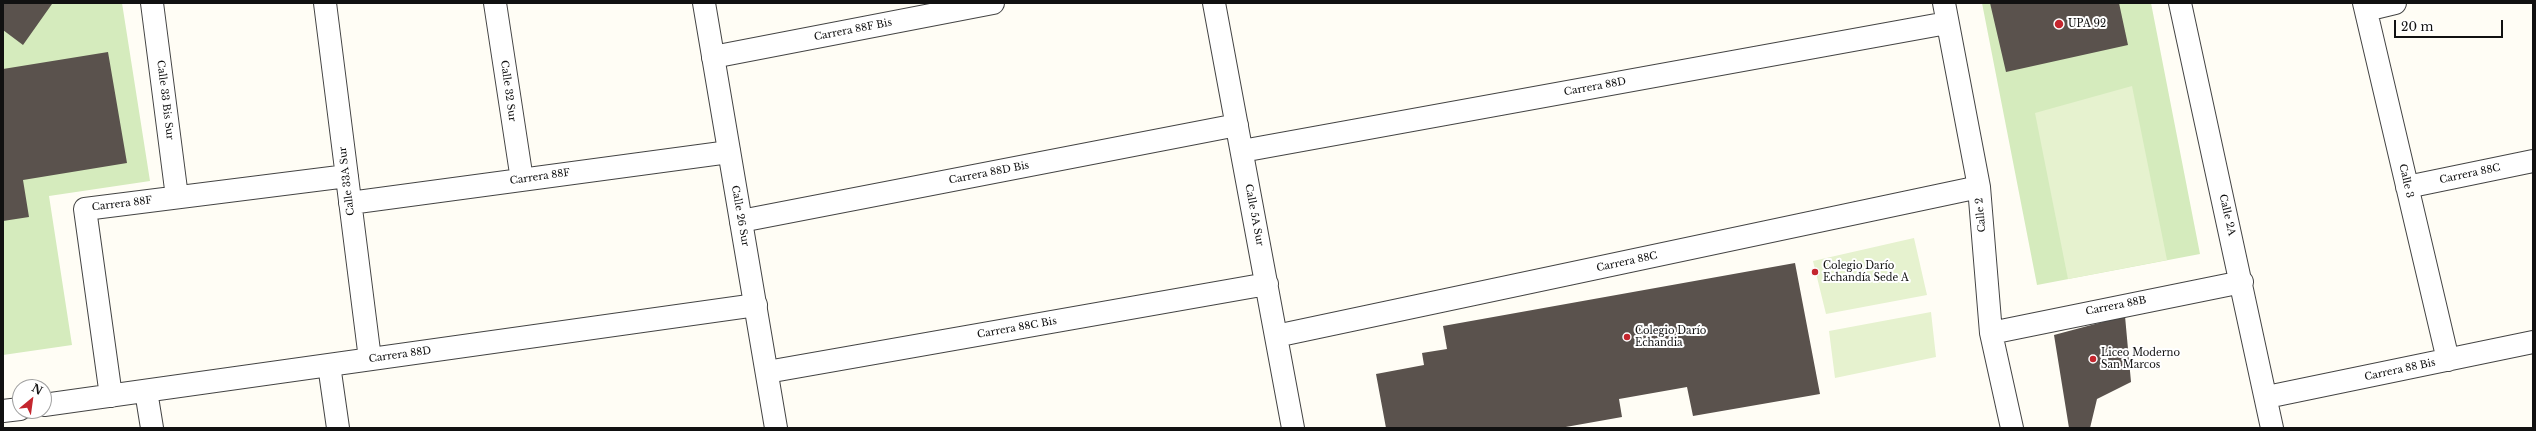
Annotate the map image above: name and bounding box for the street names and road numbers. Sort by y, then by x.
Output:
street label: Carrera 88F Bis [813,17,893,43]
street label: Calle 33 Bis Sur [154,59,176,141]
street label: Calle 32 Sur [498,60,518,122]
street label: Carrera 88D [1563,76,1627,98]
street label: Calle 33A Sur [337,146,357,216]
street label: Carrera 88D Bis [948,159,1030,187]
street label: Carrera 88C [2438,162,2502,186]
street label: Calle 3 [2396,163,2416,199]
street label: Carrera 88F [509,167,571,187]
street label: Calle 5A Sur [1242,183,1266,247]
street label: Calle 26 Sur [729,184,751,248]
street label: Calle 2A [2216,193,2238,237]
street label: Carrera 88F [91,194,153,214]
street label: Calle 2 [1974,197,1988,233]
street label: Carrera 88C [1595,250,1659,274]
street label: Carrera 88B [2085,294,2147,318]
street label: Carrera 88C Bis [976,315,1058,341]
street label: Carrera 88D [368,345,432,365]
street label: Carrera 88 Bis [2363,357,2437,383]

